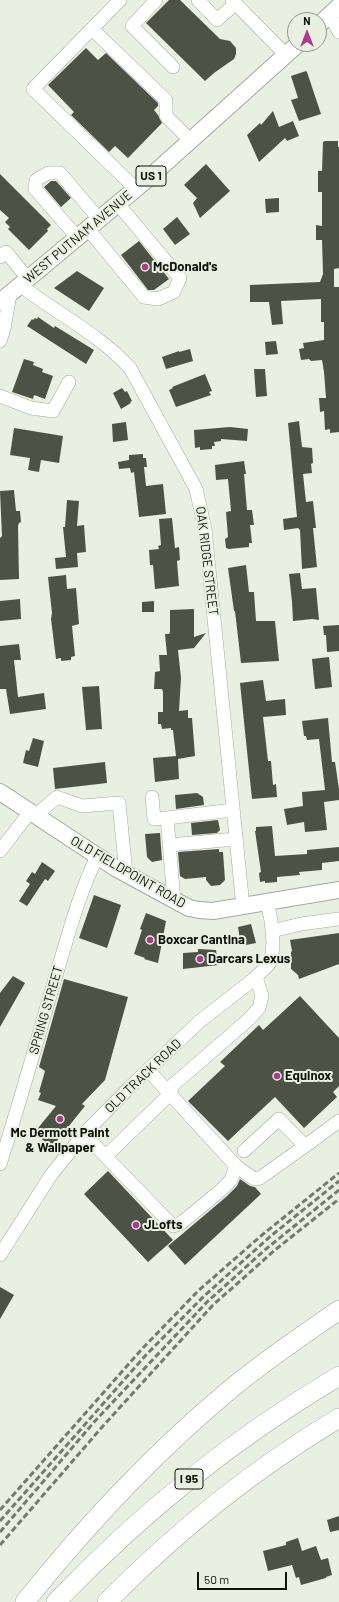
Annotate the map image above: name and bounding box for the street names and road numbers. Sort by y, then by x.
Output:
road number: US 1 [136,166,166,186]
street label: WEST PUTNAM AVENUE [21,187,135,287]
street label: OAK RIDGE STREET [193,505,221,617]
street label: OLD FIELDPOINT ROAD [68,833,188,911]
street label: SPRING STREET [26,964,66,1056]
street label: OLD TRACK ROAD [102,1036,184,1116]
road number: I 95 [175,1469,203,1489]

